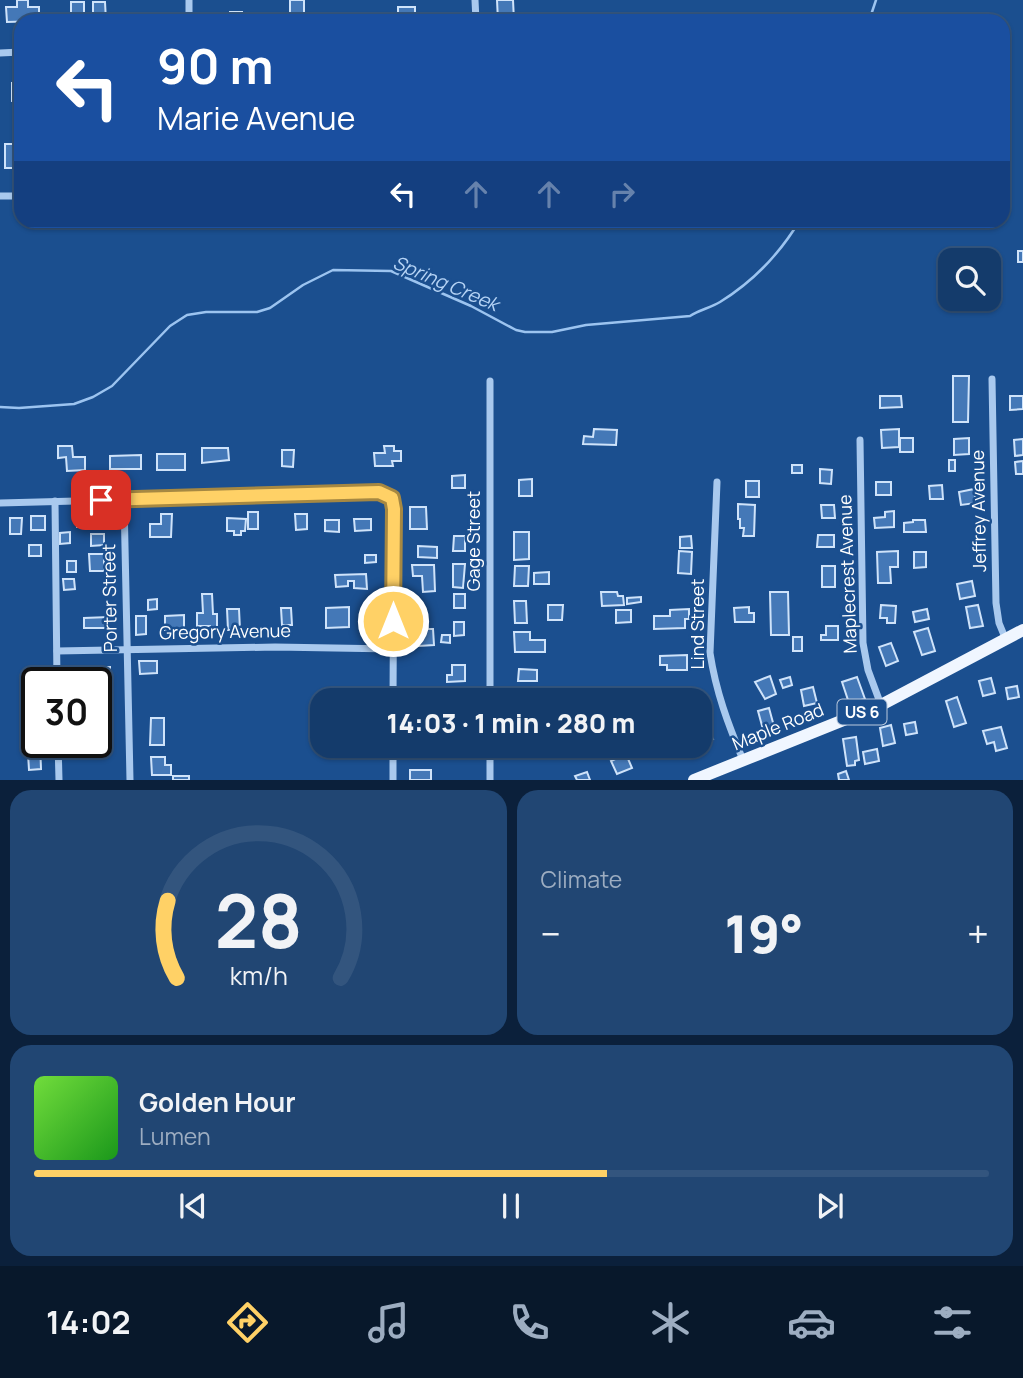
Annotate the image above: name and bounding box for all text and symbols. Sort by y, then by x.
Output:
text: 90 m [157,32,274,99]
icon: left [42,42,133,133]
text: Marie Avenue [157,96,355,140]
icon: left [384,175,422,213]
icon: ahead [457,175,495,213]
icon: ahead [530,175,568,213]
icon: right [603,175,641,213]
map controls [938,248,1001,311]
button: search [938,248,1001,311]
water label: Spring Creek [389,249,505,318]
street label: Jeffrey Avenue [965,450,991,572]
pin [71,470,131,530]
icon: arrive [82,481,120,519]
street label: Gage Street [461,491,485,591]
street label: Maplecrest Avenue [832,494,862,654]
street label: Porter Street [96,544,122,652]
street label: Lind Street [685,578,709,670]
position arrow [356,584,430,658]
street label: Gregory Avenue [159,618,291,644]
speed limit sign: 30 [21,667,112,758]
street label: Maple Road [728,697,827,755]
road number: US 6 [838,699,886,724]
text: 14:03 · 1 min · 280 m [387,705,635,741]
text: Climate [541,863,622,895]
text: 28 [214,871,302,971]
text: 19° [724,898,804,969]
text: − [541,907,561,959]
text: + [967,907,989,959]
text: km/h [229,958,287,993]
text: Golden Hour [139,1084,296,1120]
text: Lumen [139,1120,211,1152]
icon: previous [174,1187,212,1225]
icon: pause [492,1187,530,1225]
icon: next [811,1187,849,1225]
icon: directions [223,1298,272,1347]
icon: music [364,1298,413,1347]
icon: phone [505,1298,554,1347]
icon: climate [646,1298,695,1347]
icon: car [787,1298,836,1347]
icon: filters [928,1298,977,1347]
text: 14:02 [46,1300,131,1344]

